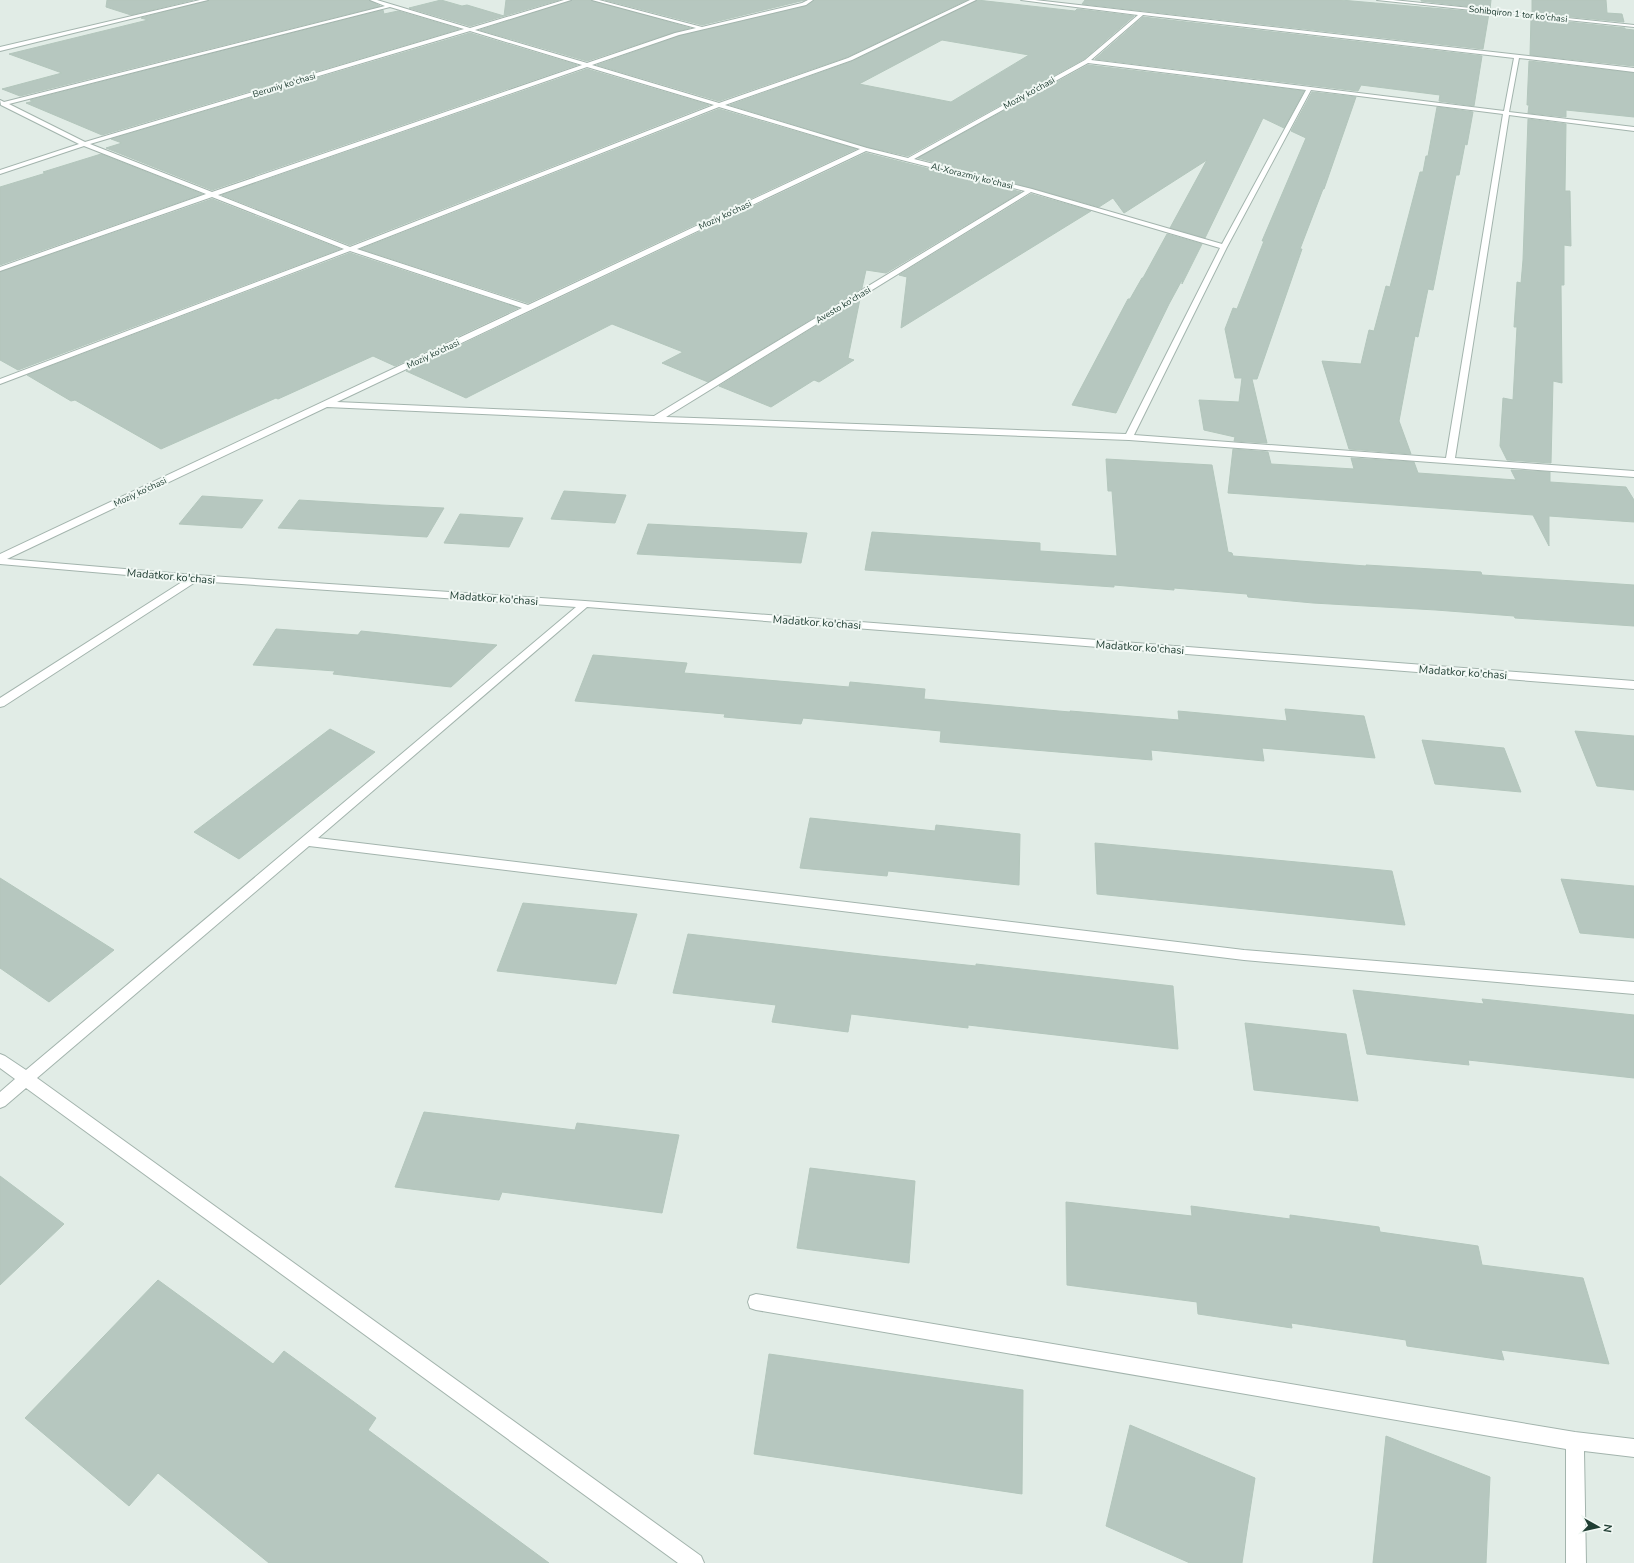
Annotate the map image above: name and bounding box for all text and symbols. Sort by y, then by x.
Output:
street label: Sohibqiron 1 tor ko'chasi [1468,3,1568,25]
street label: Beruniy ko'chasi [251,70,317,100]
street label: Moziy ko‘chasi [1001,74,1057,112]
street label: Al-Xorazmiy ko'chasi [930,160,1014,192]
street label: Moziy ko‘chasi [697,198,753,232]
street label: Avesto ko'chasi [813,284,873,326]
street label: Moziy ko‘chasi [405,337,461,371]
street label: Moziy ko‘chasi [112,475,168,509]
street label: Madatkor ko'chasi [126,565,216,588]
street label: Madatkor ko'chasi [449,588,539,609]
street label: Madatkor ko'chasi [772,612,862,633]
street label: Madatkor ko'chasi [1095,637,1185,658]
street label: Madatkor ko'chasi [1418,662,1508,683]
north arrow [1578,1507,1618,1547]
text: N [1599,1523,1615,1533]

